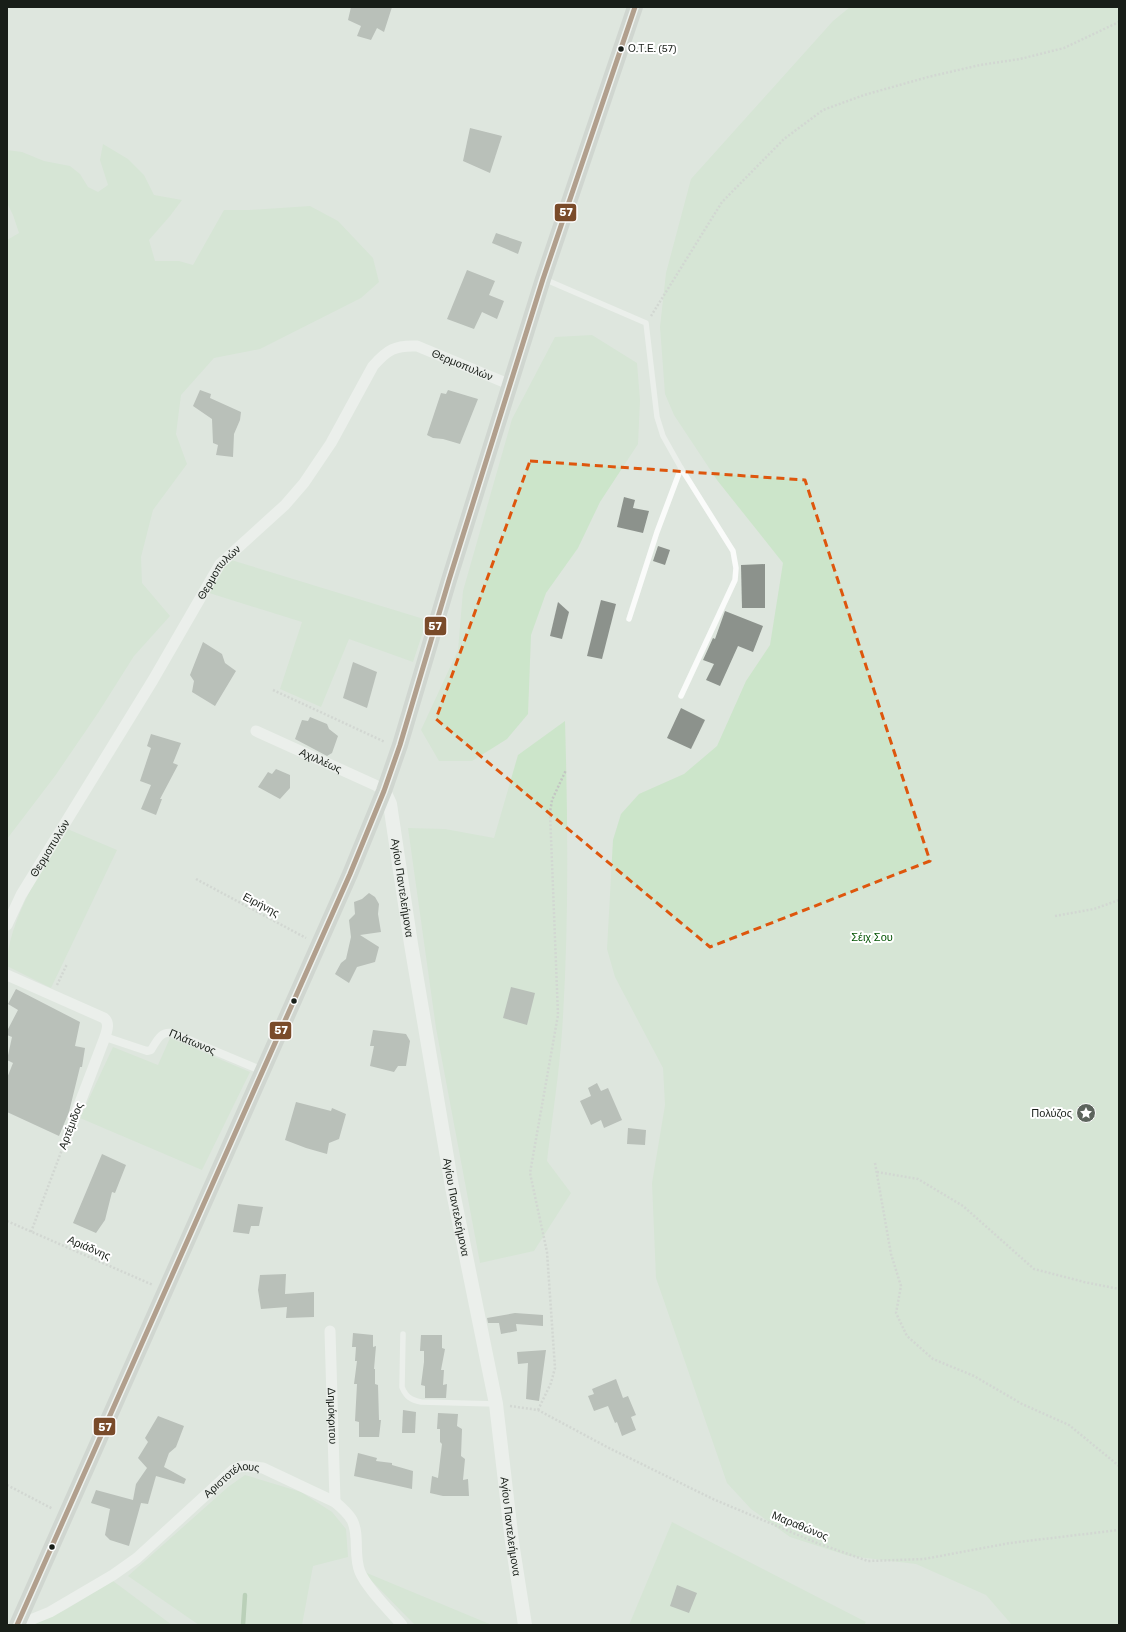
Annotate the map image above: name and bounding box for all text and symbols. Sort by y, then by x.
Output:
place label: Ο.Τ.Ε. (57) [628,43,676,55]
marker: Ο.Τ.Ε. (57) [616,44,626,54]
line badge: 57 [554,203,577,222]
text: 57 [559,206,573,219]
street label: Θερμοπυλών [430,346,495,383]
street label: Θερμοπυλών [194,542,243,602]
line badge: 57 [424,616,447,636]
text: 57 [428,620,442,633]
street label: Αχιλλέως [297,745,344,776]
street label: Θερμοπυλών [27,817,73,879]
street label: Αγίου Παντελεήμονα [389,837,416,939]
street label: Ειρήνης [241,890,281,920]
park label: Σέιχ Σου [851,931,893,944]
unlabelled marker [289,996,299,1006]
line badge: 57 [269,1021,292,1040]
text: 57 [274,1024,288,1037]
street label: Πλάτωνος [167,1026,218,1057]
street label: Αρτέμιδος [56,1101,86,1151]
place icon: Πολύζος [1075,1102,1097,1124]
place label: Πολύζος [1031,1107,1072,1120]
street label: Αγίου Παντελεήμονα [441,1157,473,1258]
street label: Αριάδνης [66,1233,112,1263]
street label: Δημόκριτου [325,1388,340,1444]
line badge: 57 [93,1417,116,1436]
text: 57 [98,1421,112,1434]
street label: Αριστοτέλους [201,1459,260,1500]
street label: Αγίου Παντελεήμονα [498,1476,524,1578]
street label: Μαραθώνος [770,1509,830,1543]
unlabelled marker [47,1542,57,1552]

